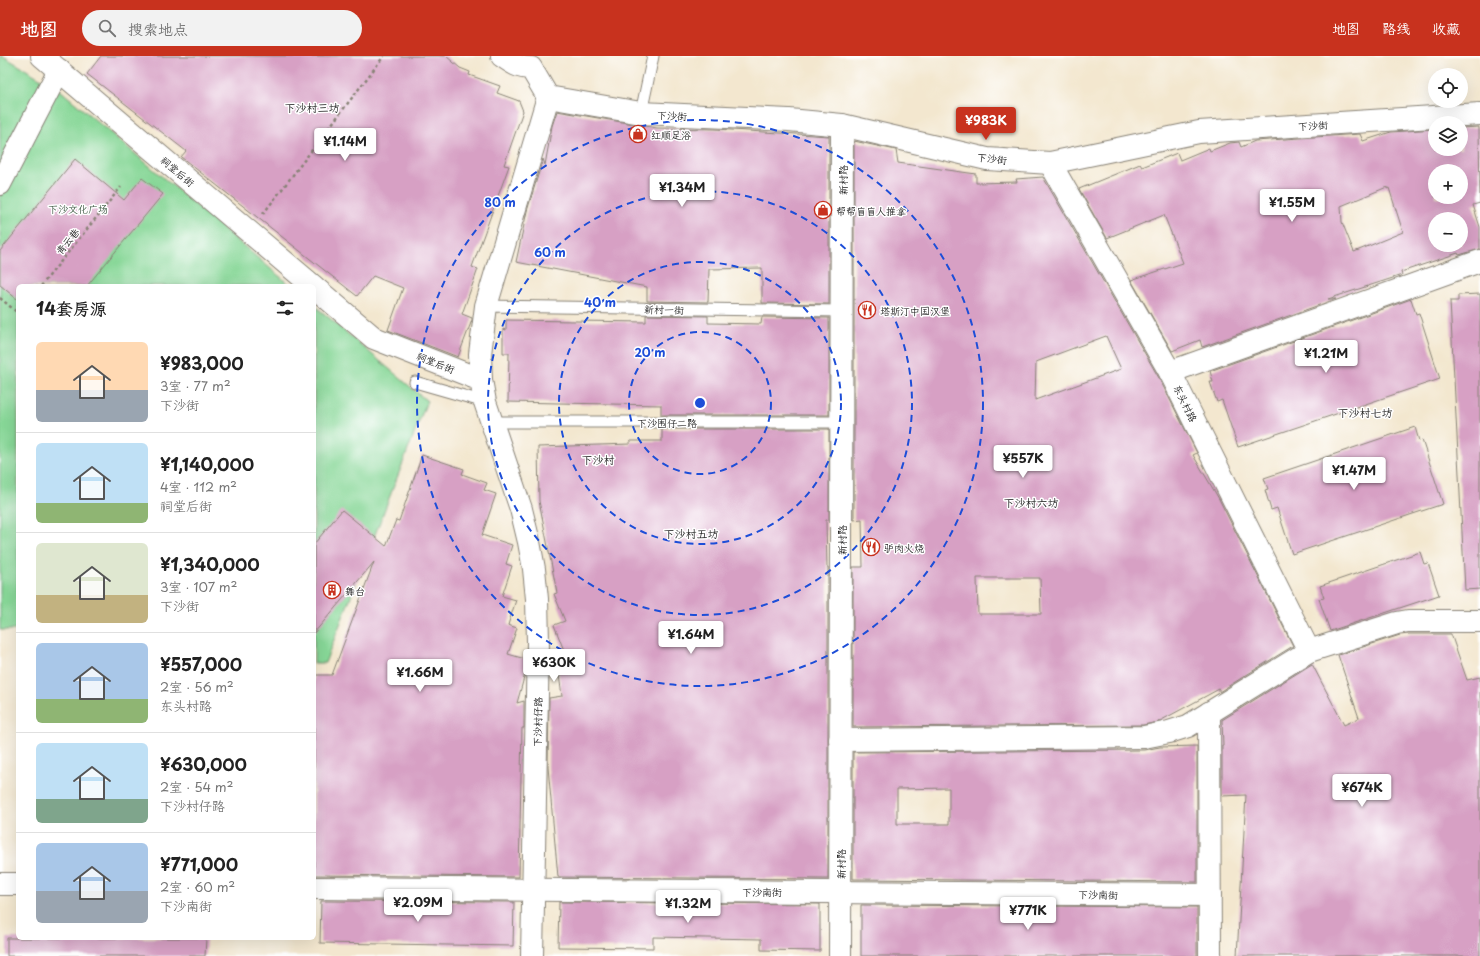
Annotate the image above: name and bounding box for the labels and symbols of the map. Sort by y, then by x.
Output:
district label: 下沙村三坊 [285,99,340,116]
street label: 下沙街 [657,107,687,123]
pin: ¥983K [958,107,1014,141]
street label: 下沙街 [1298,116,1328,134]
shop icon: 红顺足浴 [628,124,648,144]
place label: 红顺足浴 [651,127,691,142]
pin: ¥1.14M [312,128,378,162]
street label: 下沙街 [976,149,1008,167]
street label: 祠堂后街 [158,152,198,190]
street label: 新村路 [835,165,850,195]
pin: ¥1.34M [649,174,715,208]
pin: ¥1.55M [1259,189,1325,223]
text: 80 m [484,193,516,211]
shop icon: 帮帮盲盲人推拿 [813,200,833,220]
park label: 下沙文化广场 [48,201,108,216]
place label: 帮帮盲盲人推拿 [836,203,906,218]
street label: 青云巷 [52,224,83,257]
text: 60 m [534,243,566,261]
text: 40 m [584,293,616,311]
restaurant icon: 塔斯汀中国汉堡 [857,300,877,320]
street label: 新村一街 [644,301,684,317]
place label: 塔斯汀中国汉堡 [880,303,950,318]
pin: ¥1.21M [1293,340,1359,374]
text: 20 m [634,343,666,361]
street label: 祠堂后街 [415,348,457,376]
street label: 东头村路 [1170,382,1202,424]
centre of rings [693,396,707,410]
district label: 下沙村七坊 [1338,404,1393,421]
street label: 下沙围仔二路 [637,415,697,430]
pin: ¥557K [995,445,1051,479]
district label: 下沙村 [582,451,615,468]
pin: ¥1.47M [1321,457,1387,491]
district label: 下沙村六坊 [1004,494,1059,511]
district label: 下沙村五坊 [664,525,719,542]
street label: 新村路 [834,525,849,555]
restaurant icon: 驴肉火烧 [861,537,881,557]
place label: 驴肉火烧 [884,540,924,555]
building icon: 舞台 [322,580,342,600]
place label: 舞台 [345,583,365,598]
pin: ¥1.64M [658,621,724,655]
pin: ¥630K [526,649,582,683]
pin: ¥1.66M [387,659,453,693]
street label: 下沙村仔路 [529,697,545,747]
pin: ¥674K [1334,774,1390,808]
street label: 新村路 [833,849,848,879]
street label: 下沙南街 [742,884,782,899]
street label: 下沙南街 [1078,886,1118,902]
pin: ¥2.09M [385,889,451,923]
pin: ¥1.32M [655,890,721,924]
pin: ¥771K [1000,897,1056,931]

